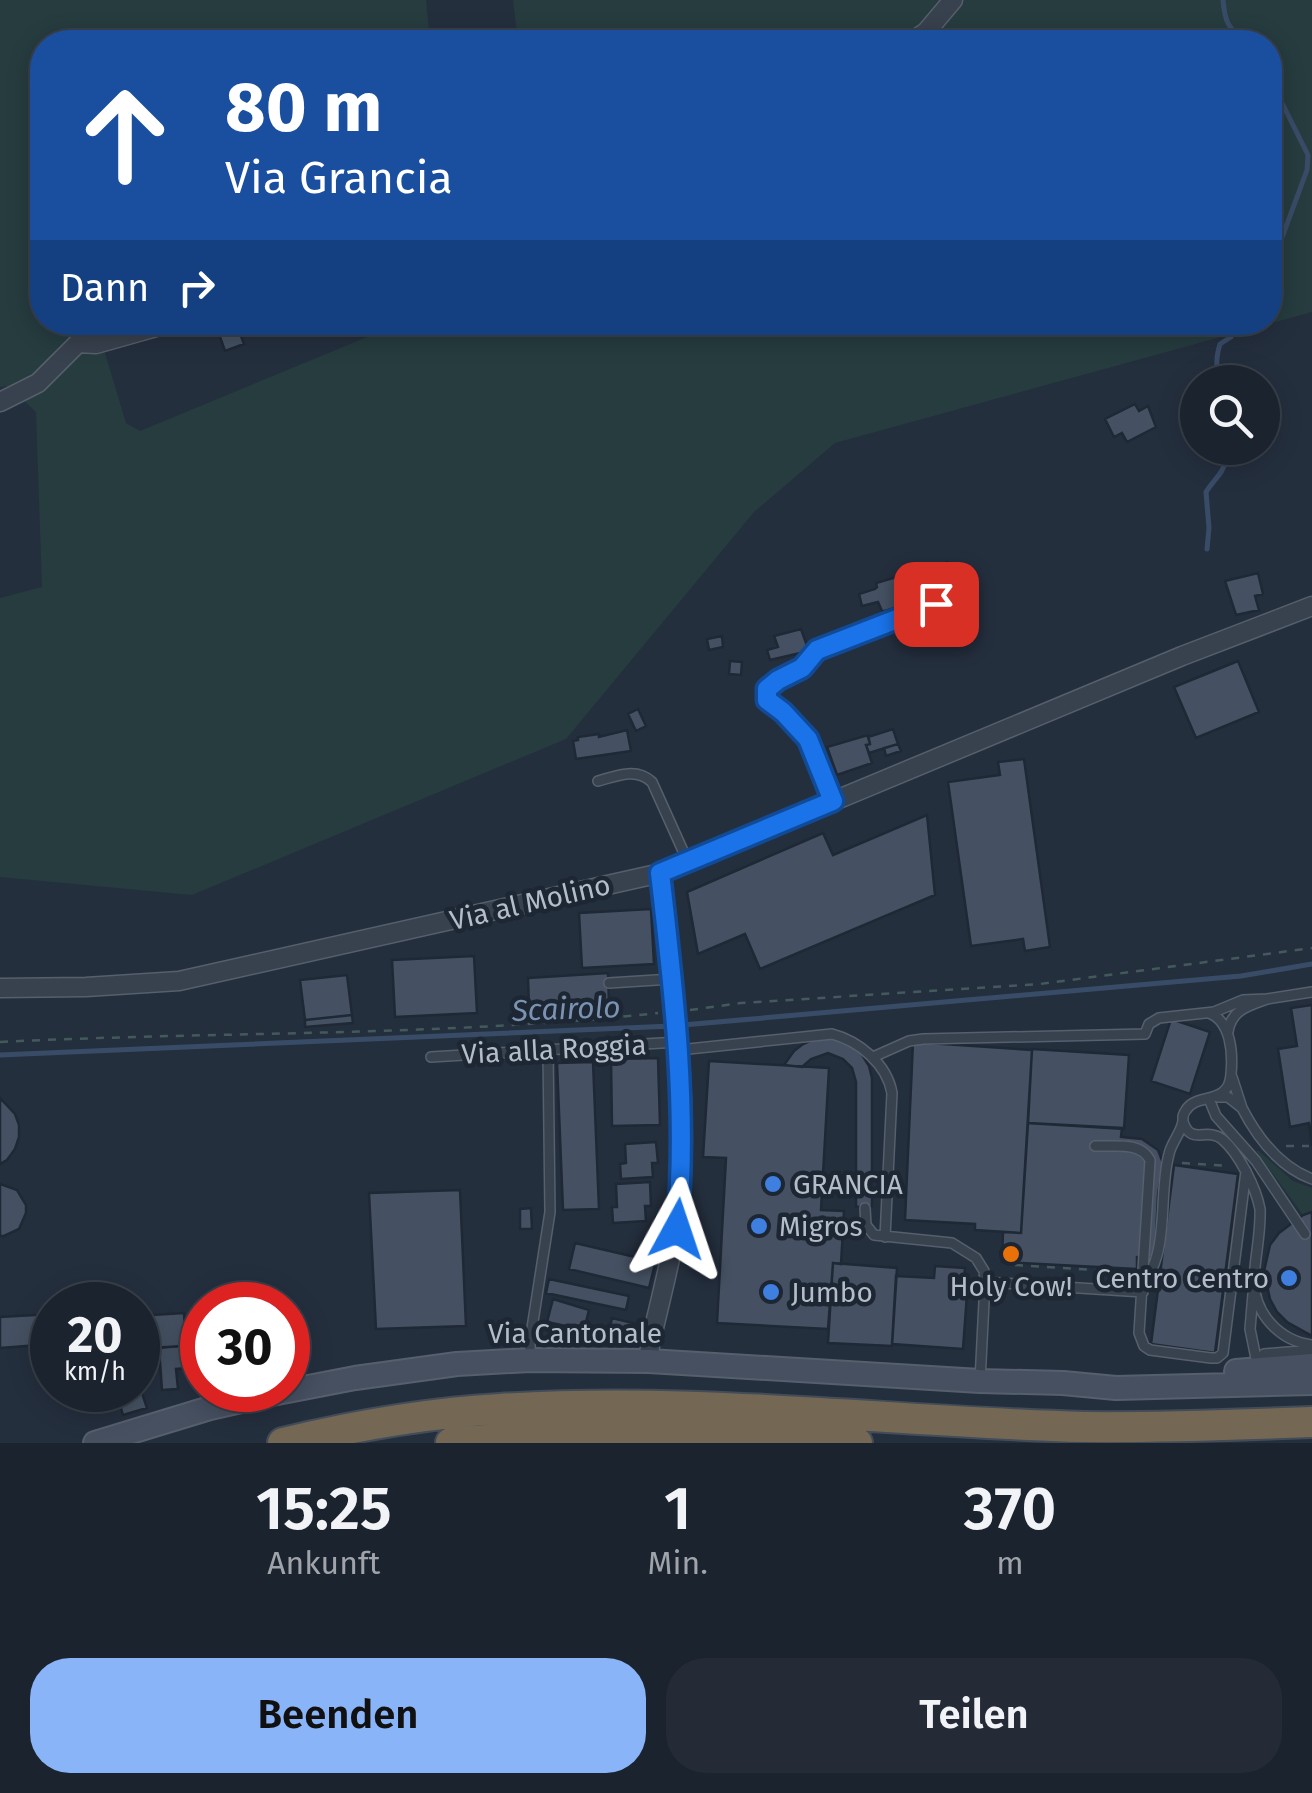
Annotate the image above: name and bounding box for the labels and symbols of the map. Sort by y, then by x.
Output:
pin [894,562,979,647]
street label: Via al Molino [447,868,614,937]
water label: Scairolo [510,989,621,1029]
street label: Via alla Roggia [461,1028,647,1071]
place label: GRANCIA [793,1168,903,1201]
marker: GRANCIA [762,1173,784,1195]
position arrow [625,1177,729,1281]
place label: Migros [779,1210,863,1243]
marker: Migros [748,1215,770,1237]
marker: Holy Cow! [1000,1243,1022,1265]
place label: Centro Centro [1095,1262,1269,1295]
marker: Centro Centro [1278,1267,1300,1289]
place label: Holy Cow! [950,1270,1072,1303]
place label: Jumbo [791,1276,873,1309]
marker: Jumbo [760,1281,782,1303]
speed limit sign: 30 [180,1282,310,1412]
street label: Via Cantonale [488,1317,662,1350]

